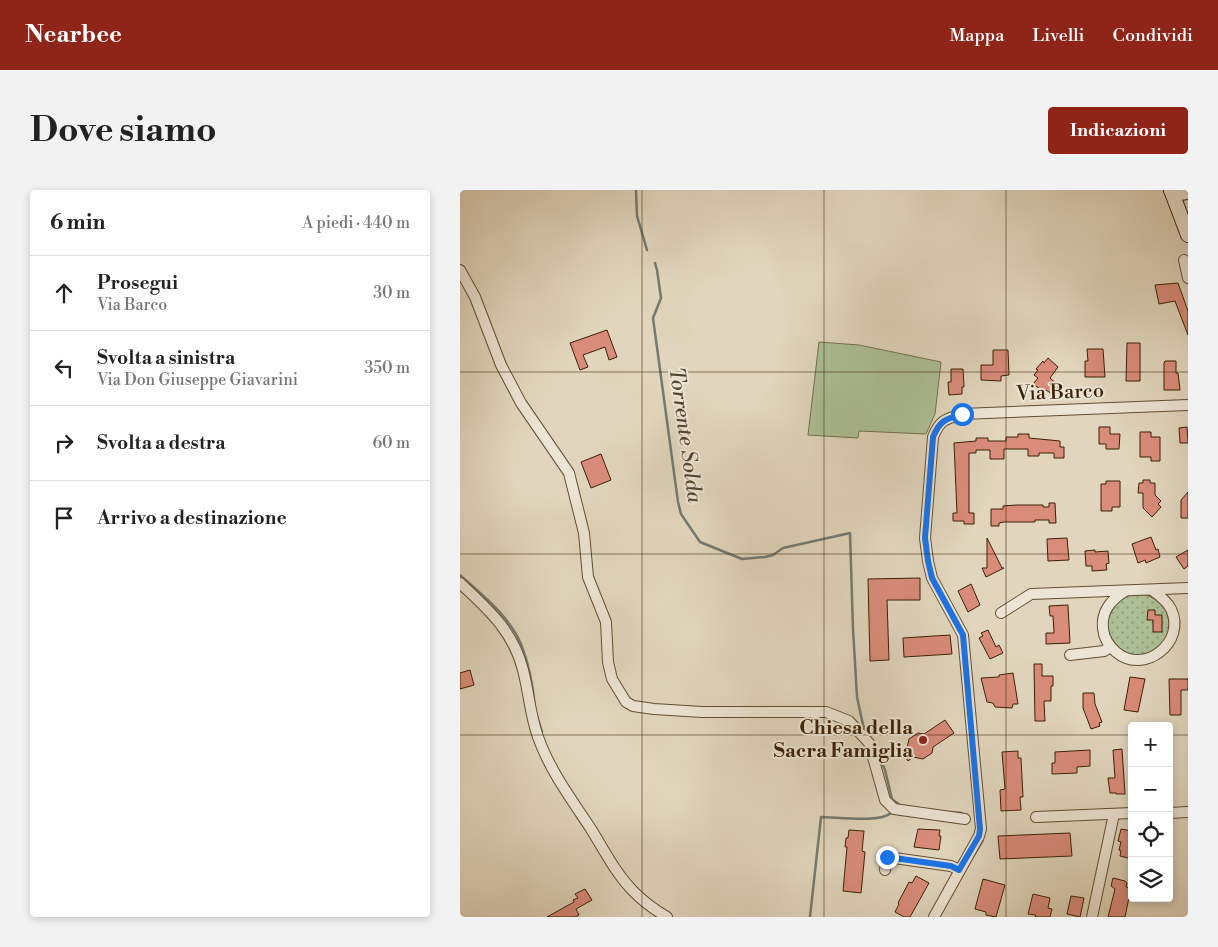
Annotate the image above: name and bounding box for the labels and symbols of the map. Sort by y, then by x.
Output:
water label: Torrente Solda [663,366,707,505]
street label: Via Barco [1015,379,1104,407]
route start [951,403,974,426]
place label: Chiesa della Sacra Famiglia [774,716,913,764]
marker: Chiesa della Sacra Famiglia [917,734,929,746]
route end [876,846,899,869]

